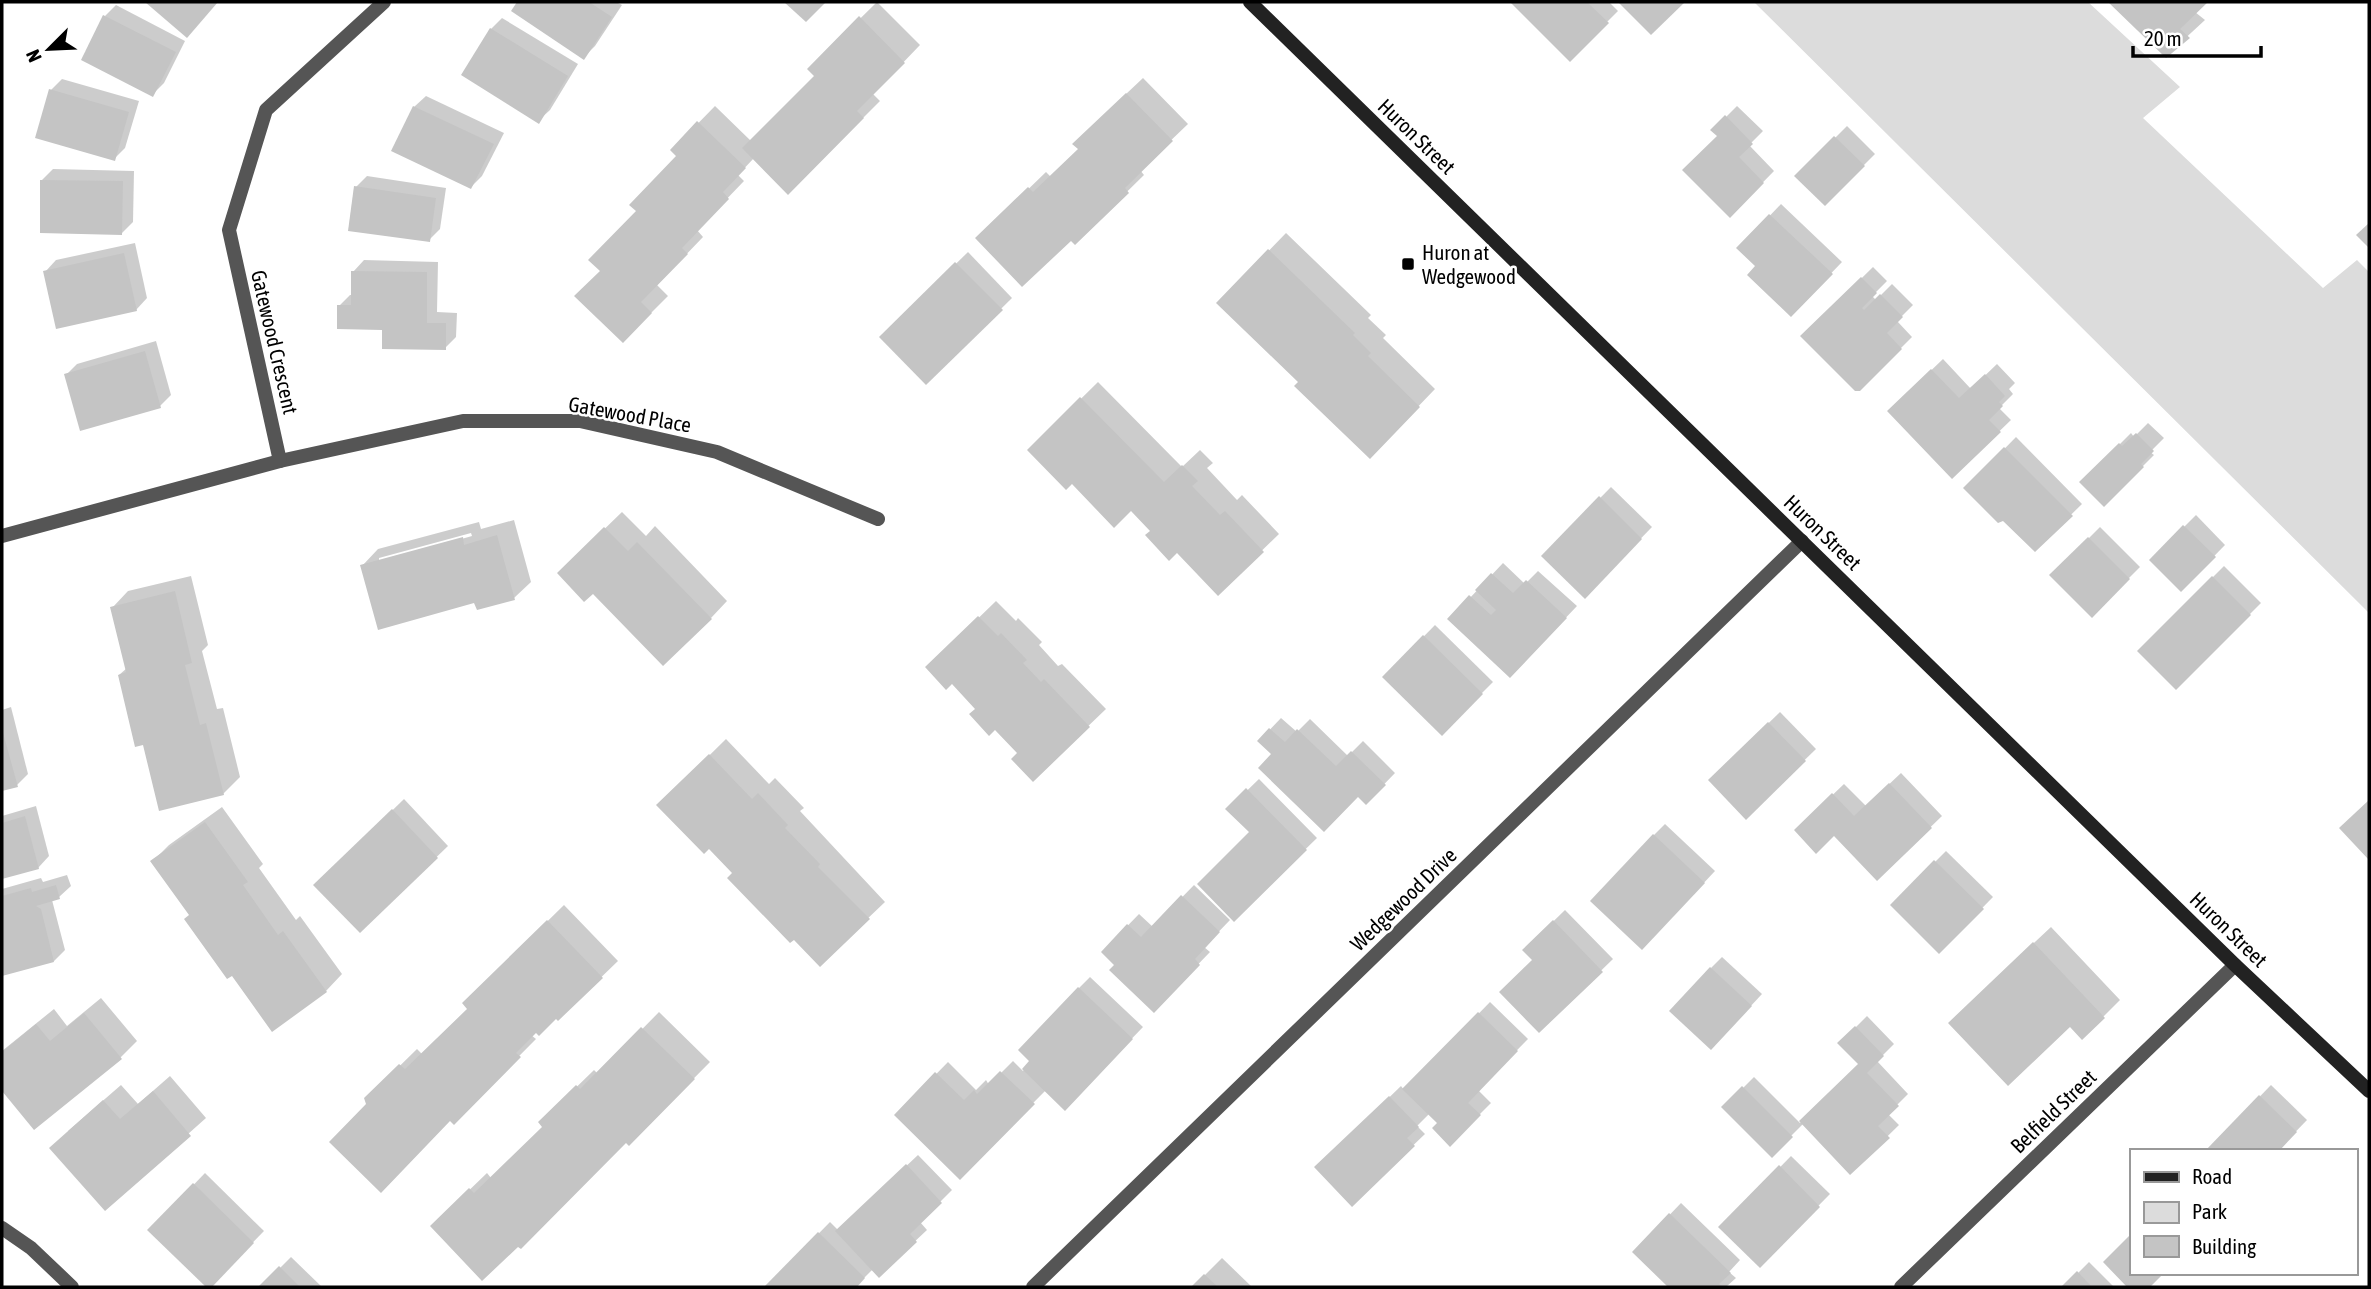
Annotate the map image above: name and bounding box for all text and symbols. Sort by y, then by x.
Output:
north arrow [14,14,84,84]
scale bar [2133,14,2261,58]
text: 20 m [2144,26,2182,50]
text: N [21,46,46,66]
street label: Huron Street [1374,93,1460,179]
place label: Huron at Wedgewood [1422,240,1516,288]
marker: Huron at Wedgewood [1400,256,1416,272]
street label: Gatewood Crescent [247,268,303,416]
street label: Gatewood Place [567,391,693,437]
street label: Huron Street [1780,489,1866,575]
street label: Wedgewood Drive [1345,843,1461,955]
street label: Huron Street [2186,886,2272,972]
street label: Belfield Street [2005,1064,2101,1158]
legend [2130,1149,2357,1275]
text: Road [2192,1164,2232,1188]
text: Park [2192,1199,2227,1223]
text: Building [2192,1234,2256,1258]

